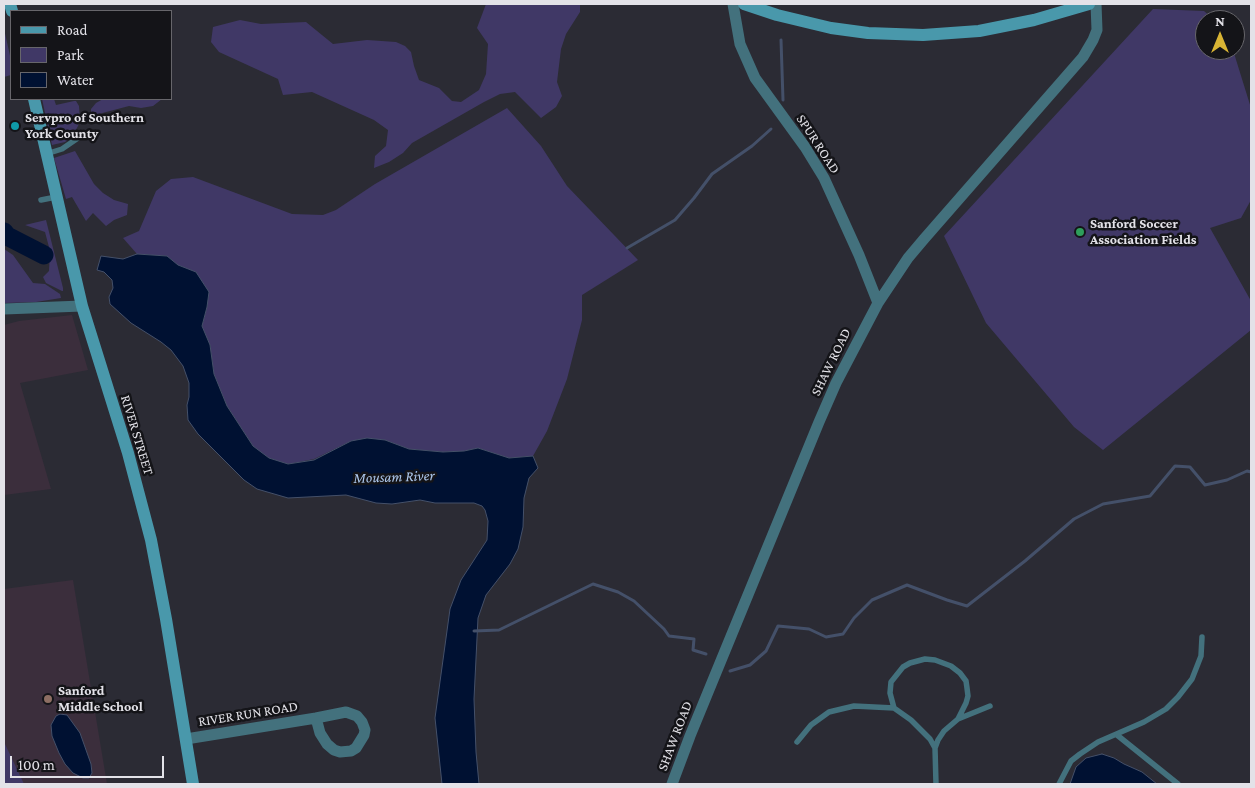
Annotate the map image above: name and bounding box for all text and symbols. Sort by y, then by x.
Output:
legend [10,10,172,100]
north arrow [1195,10,1245,60]
text: N [1215,13,1225,29]
text: Road [57,22,87,38]
text: Park [57,47,84,63]
text: Water [57,72,94,88]
place label: Servpro of Southern York County [25,110,144,142]
street label: SPUR ROAD [793,111,843,177]
marker: Servpro of Southern York County [9,120,21,132]
place label: Sanford Soccer Association Fields [1090,216,1196,248]
marker: Sanford Soccer Association Fields [1074,226,1086,238]
street label: SHAW ROAD [807,325,855,399]
street label: RIVER STREET [117,393,157,477]
water label: Mousam River [353,467,435,487]
place label: Sanford Middle School [58,683,143,716]
marker: Sanford Middle School [42,693,54,705]
street label: RIVER RUN ROAD [197,698,299,730]
street label: SHAW ROAD [654,699,696,773]
scale bar [12,746,166,778]
text: 100 m [18,757,55,773]

